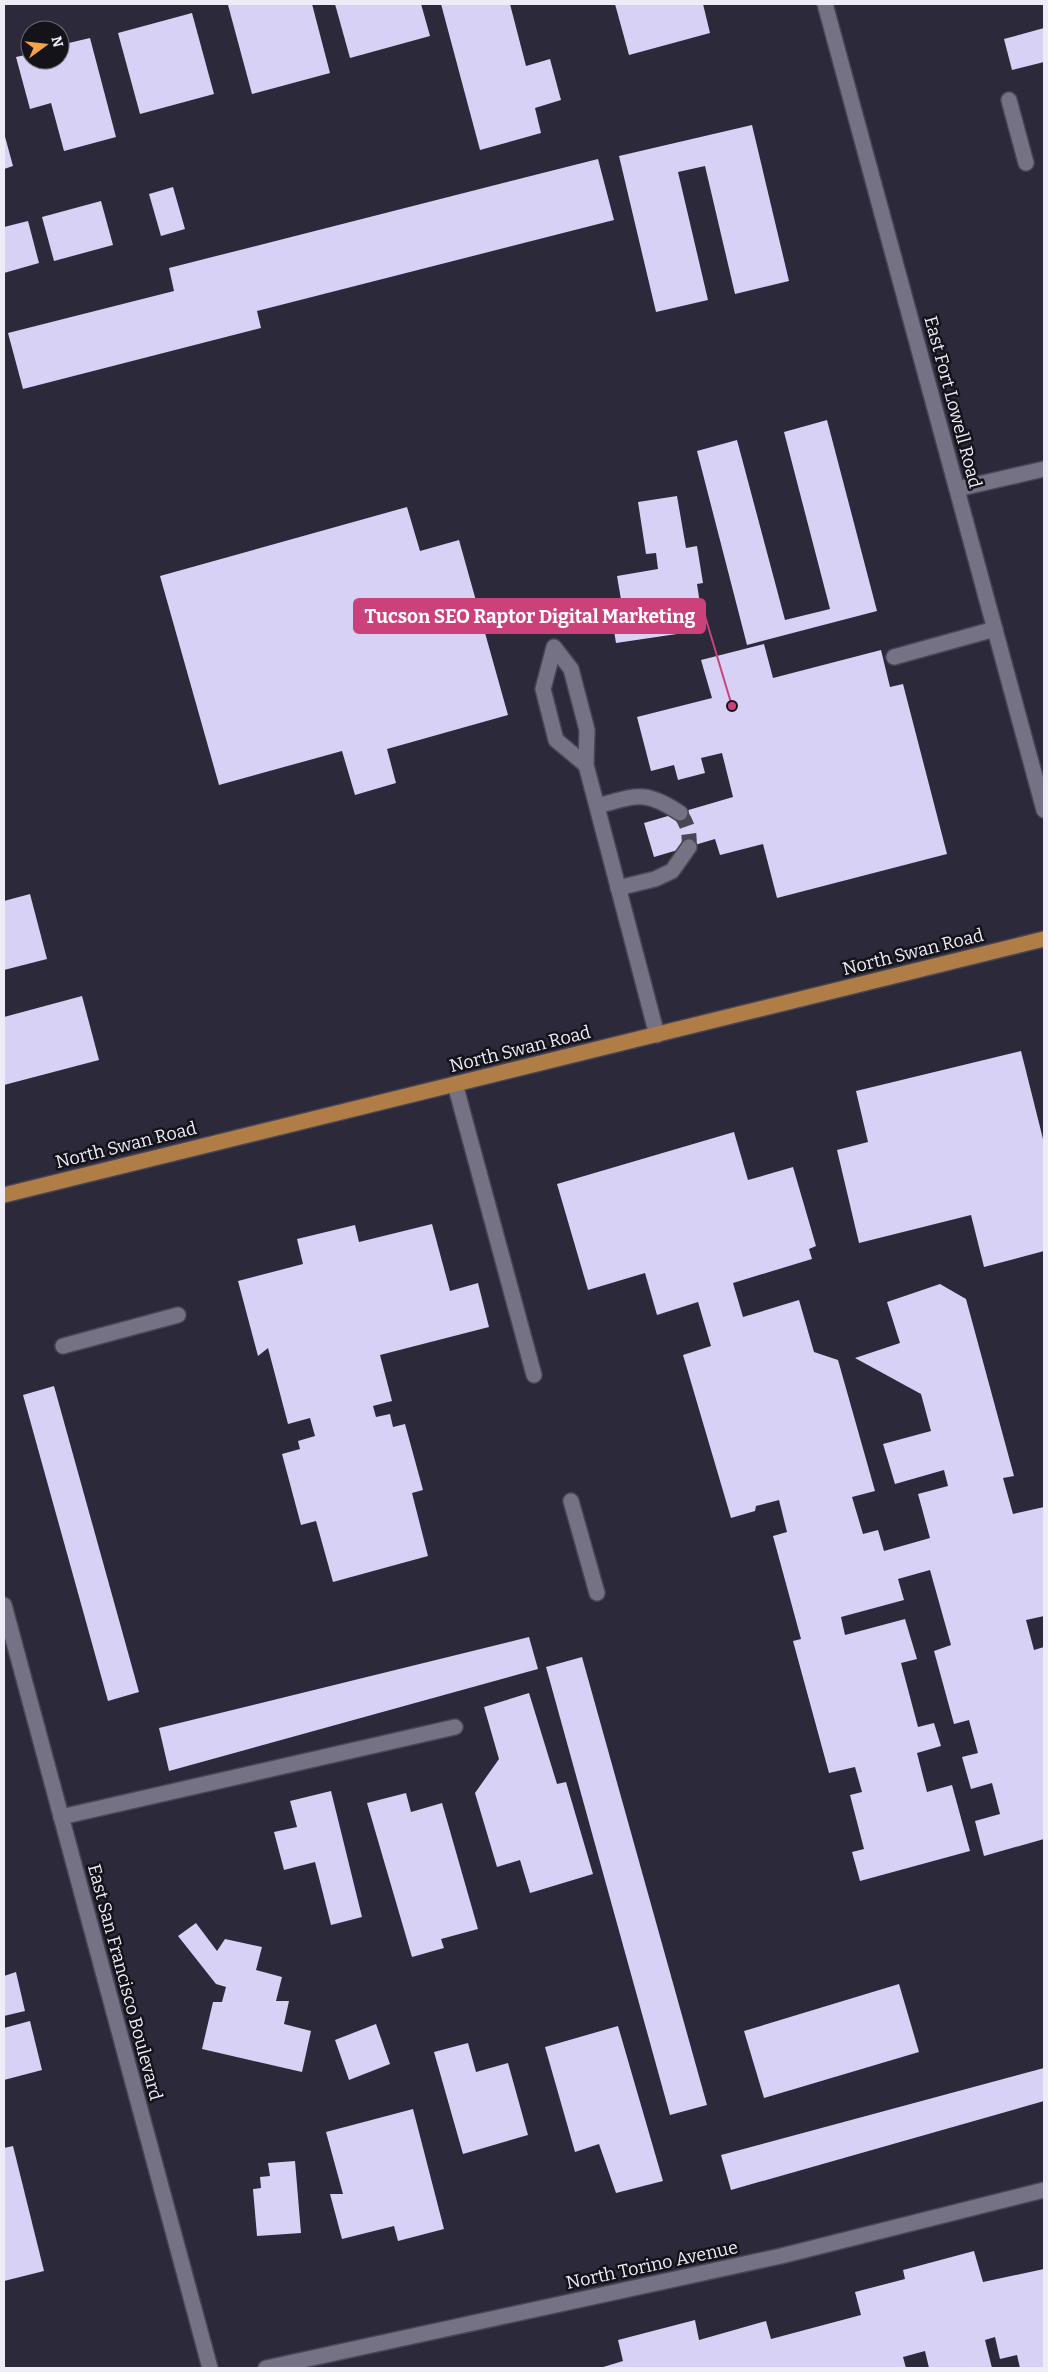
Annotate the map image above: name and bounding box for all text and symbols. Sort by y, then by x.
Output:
north arrow [20,20,70,70]
text: N [47,34,67,49]
street label: East Fort Lowell Road [919,314,987,491]
callout: Tucson SEO Raptor Digital Marketing [354,599,705,633]
text: Tucson SEO Raptor Digital Marketing [364,605,696,628]
street label: North Swan Road [840,924,986,980]
street label: North Swan Road [447,1021,593,1077]
street label: North Swan Road [53,1117,199,1173]
street label: East San Francisco Boulevard [83,1861,167,2103]
street label: North Torino Avenue [564,2236,740,2294]

